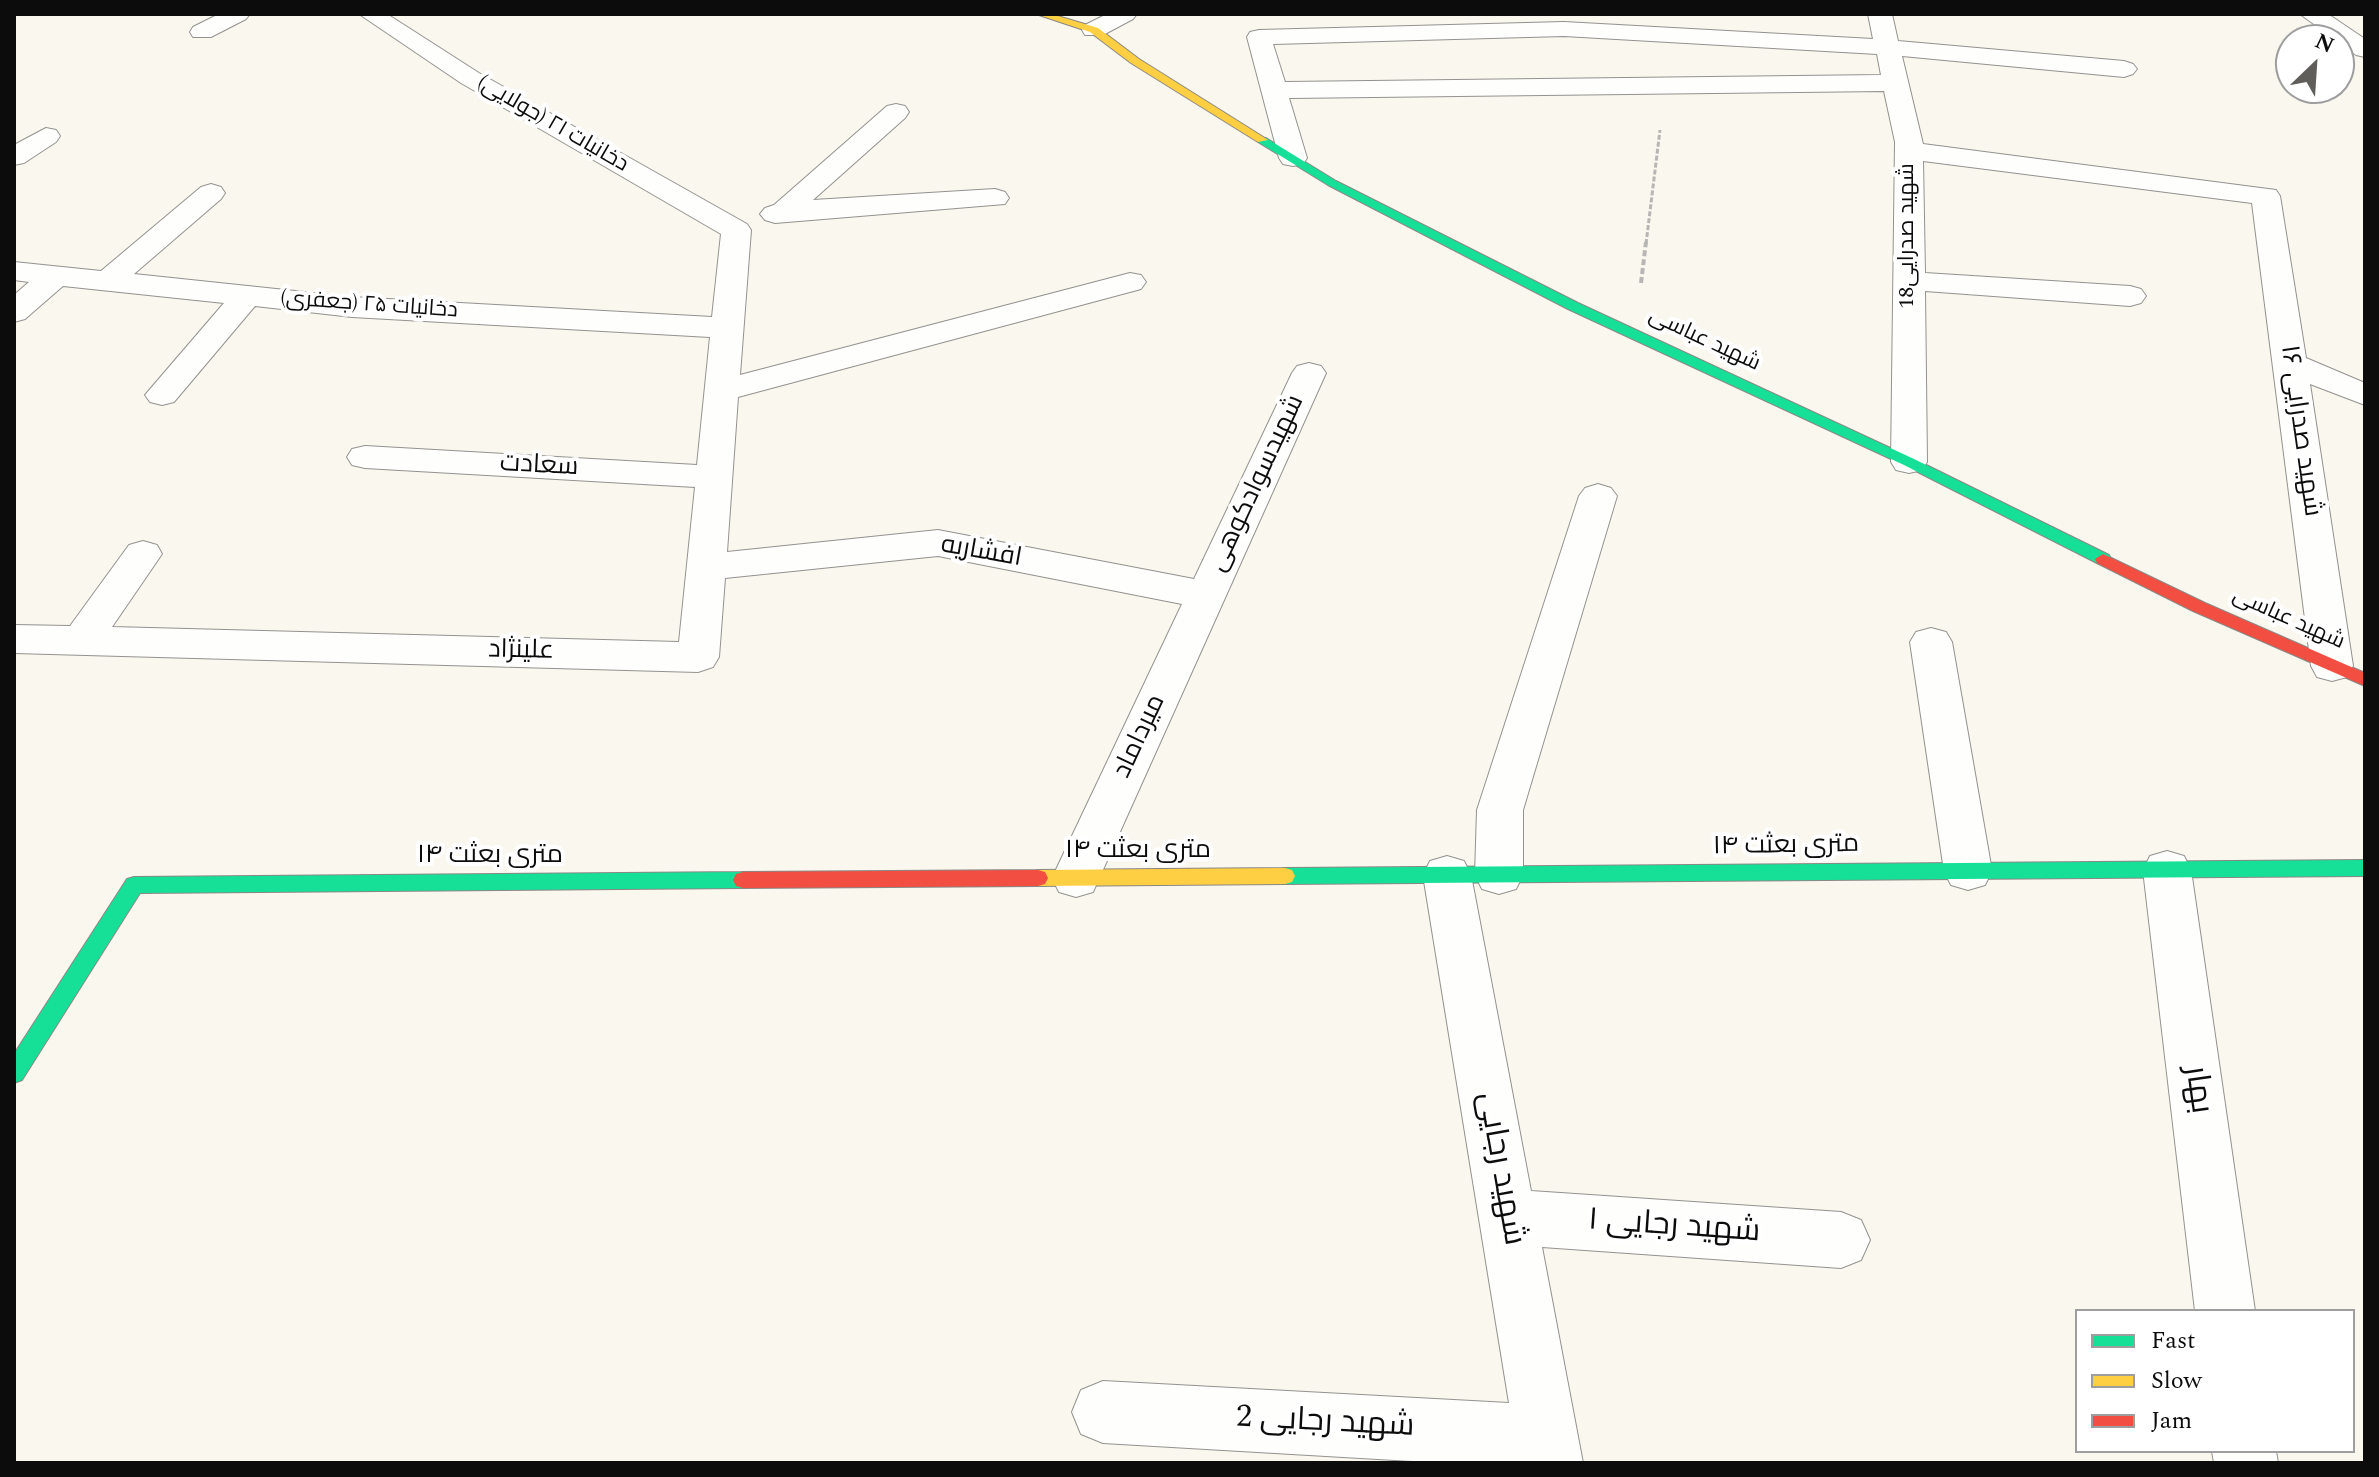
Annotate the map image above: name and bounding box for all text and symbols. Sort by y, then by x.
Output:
north arrow [2275,24,2355,104]
text: N [2309,25,2340,62]
street label: دخانیات ۲۱ (جولایی) [472,71,632,179]
street label: شهید صدرایی18 [1896,163,1922,309]
street label: دخانیات ۲۵ (جعفری) [279,287,459,325]
street label: شهید عباسی [1644,304,1764,378]
street label: شهید صدرایی ۱۶ [2272,343,2326,519]
street label: شهیدسوادکوهی [1203,391,1313,577]
street label: سعادت [499,449,579,485]
street label: افشاریه [938,531,1024,575]
street label: شهید عباسی [2228,584,2348,656]
street label: علینژاد [488,636,554,668]
street label: میرداماد [1108,690,1174,784]
street label: ۱۴ متری بعثت [1713,830,1859,864]
street label: ۱۴ متری بعثت [1065,836,1211,868]
street label: ۱۴ متری بعثت [417,841,563,873]
street label: بهار [2174,1064,2218,1116]
street label: شهید رجایی [1467,1090,1531,1248]
street label: شهید رجایی ۱ [1587,1203,1761,1253]
legend [2075,1309,2355,1453]
text: Fast [2151,1323,2196,1359]
text: Slow [2151,1363,2202,1399]
street label: شهید رجایی 2 [1235,1400,1415,1448]
text: Jam [2151,1403,2192,1439]

